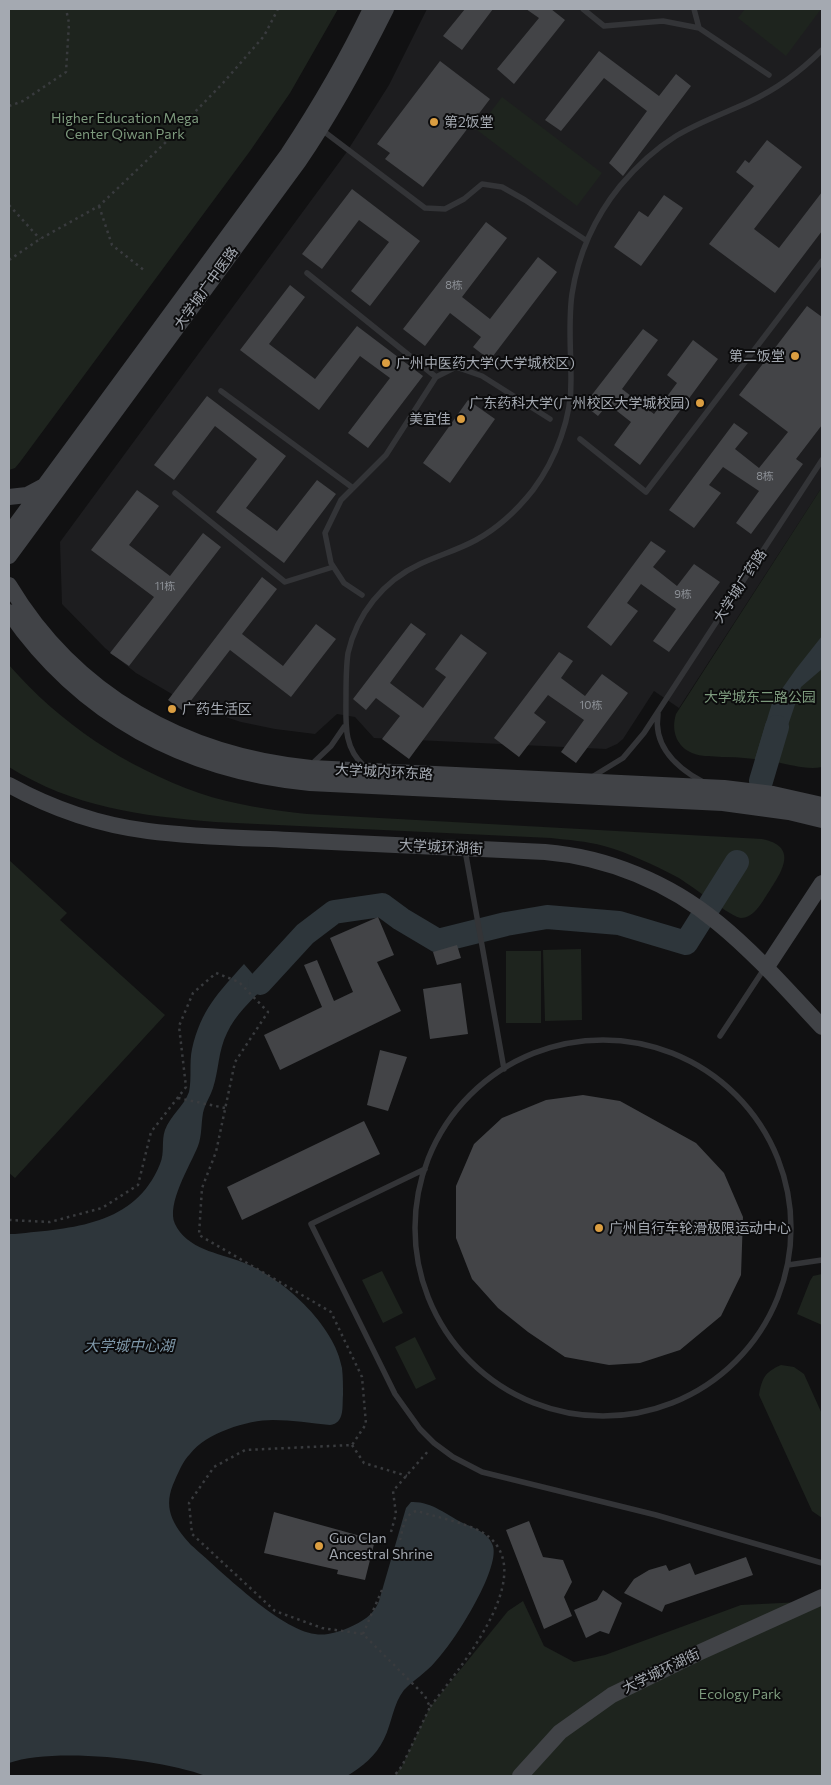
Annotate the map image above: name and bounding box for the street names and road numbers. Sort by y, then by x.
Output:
street label: 大学城广中医路 [170,243,242,333]
street label: 大学城广药路 [710,546,770,626]
street label: 大学城内环东路 [335,761,433,783]
street label: 大学城环湖街 [399,836,483,858]
street label: 大学城环湖街 [620,1645,702,1697]

